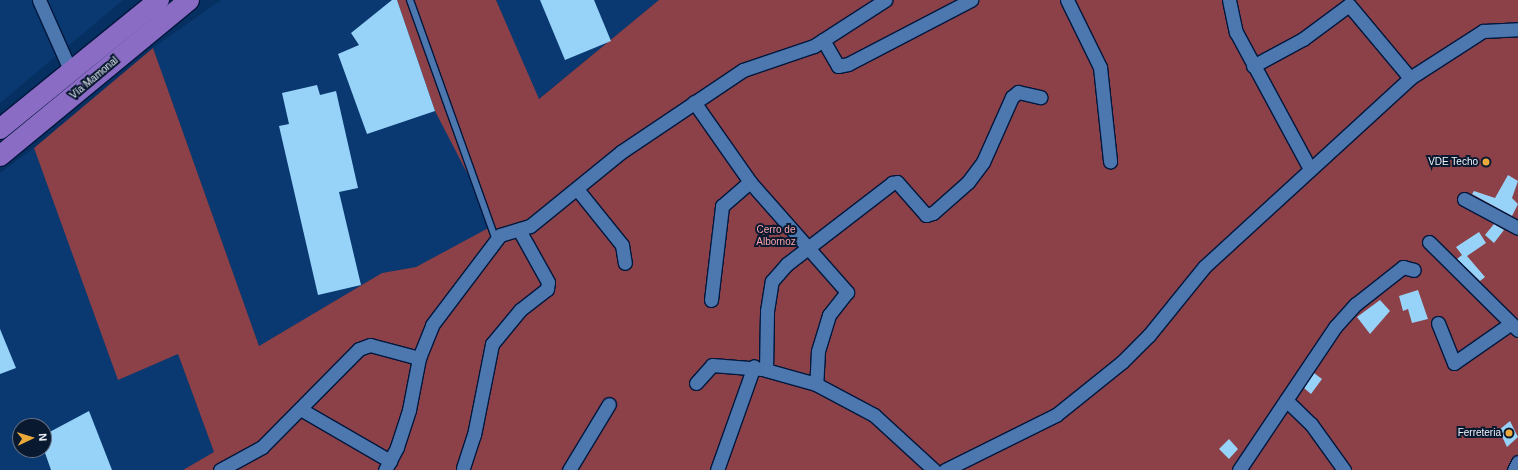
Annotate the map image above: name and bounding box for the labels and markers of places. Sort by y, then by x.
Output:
place label: VDE Techo [1428,156,1478,168]
marker: VDE Techo [1481,157,1491,167]
place label: Ferreteria [1458,427,1501,439]
marker: Ferreteria [1504,428,1514,438]

